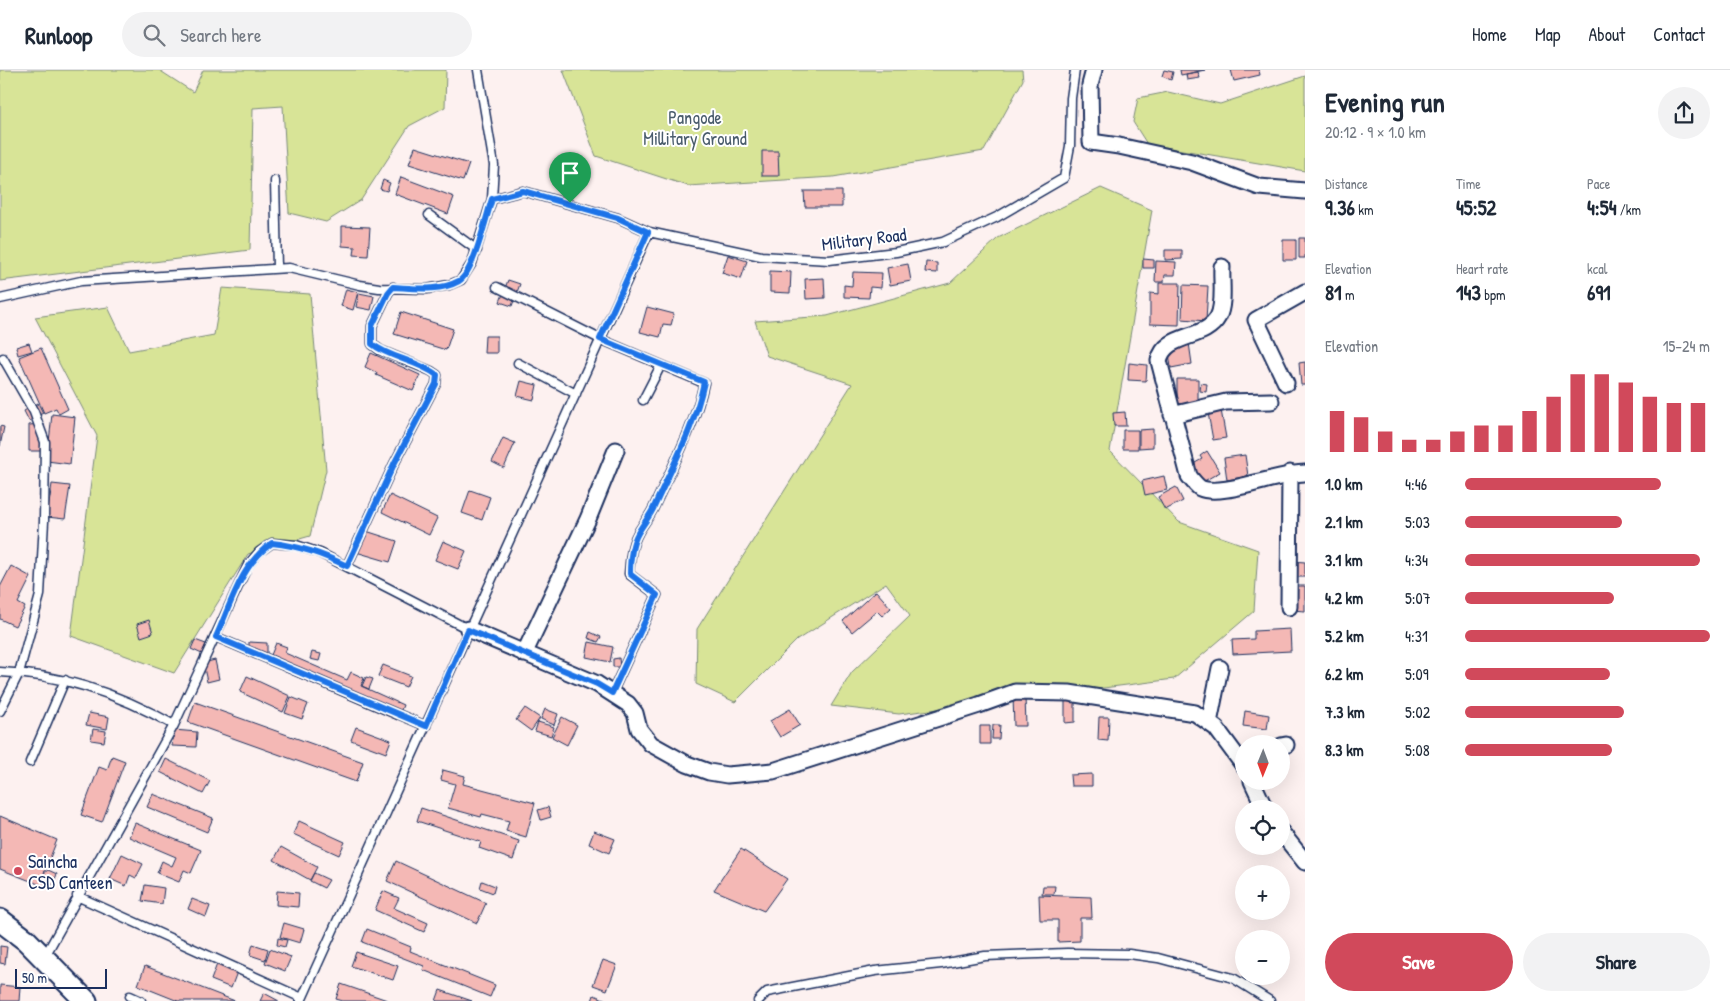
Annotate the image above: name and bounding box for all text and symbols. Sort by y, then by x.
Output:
search box [122,12,472,57]
text: Runloop [25,19,92,51]
icon: search [140,21,168,49]
text: Search here [180,22,262,48]
text: Home [1472,22,1507,47]
text: Map [1535,22,1560,47]
text: About [1588,22,1625,47]
text: Contact [1653,22,1705,47]
text: Evening run [1325,83,1445,121]
button: share [1658,87,1710,139]
park label: Pangode Millitary Ground [643,105,747,151]
text: 20:12 · 9 × 1.0 km [1325,121,1426,143]
pin [549,152,591,203]
icon: arrive [556,159,584,187]
text: Distance [1325,174,1368,193]
text: Time [1456,174,1481,193]
text: Pace [1587,174,1610,193]
text: 9.36 [1325,193,1355,222]
text: 45:52 [1456,193,1496,222]
text: 4:54 [1587,193,1617,222]
text: km [1355,200,1374,219]
text: /km [1617,200,1641,219]
street label: Military Road [820,221,908,257]
text: Elevation [1325,259,1372,278]
text: Heart rate [1456,259,1508,278]
text: kcal [1587,259,1607,278]
text: 81 [1325,278,1342,307]
text: 143 [1456,278,1481,307]
text: 691 [1587,278,1611,307]
text: m [1342,285,1354,304]
text: bpm [1481,285,1505,304]
text: Elevation [1325,335,1378,357]
text: 15–24 m [1663,335,1710,357]
text: 1.0 km [1325,473,1363,495]
text: 4:46 [1405,473,1427,495]
text: 2.1 km [1325,511,1363,533]
text: 5:03 [1405,511,1430,533]
text: 3.1 km [1325,549,1363,571]
text: 4:34 [1405,549,1428,571]
text: 4.2 km [1325,587,1363,609]
text: 5:07 [1405,587,1431,609]
text: 5.2 km [1325,625,1364,647]
text: 4:31 [1405,625,1428,647]
text: 6.2 km [1325,663,1364,685]
text: 5:09 [1405,663,1429,685]
text: 7.3 km [1325,701,1365,723]
text: 5:02 [1405,701,1430,723]
north arrow [1235,735,1290,790]
map controls [1235,735,1290,985]
text: 8.3 km [1325,739,1364,761]
text: 5:08 [1405,739,1430,761]
button: locate [1235,800,1290,855]
place label: Saincha CSD Canteen [28,849,113,895]
marker: Saincha CSD Canteen [12,865,24,877]
button: + [1235,865,1290,920]
button: − [1235,930,1290,985]
button: Save [1325,933,1513,991]
button: Share [1523,933,1710,991]
scale bar [15,966,108,989]
text: 50 m [22,968,47,987]

